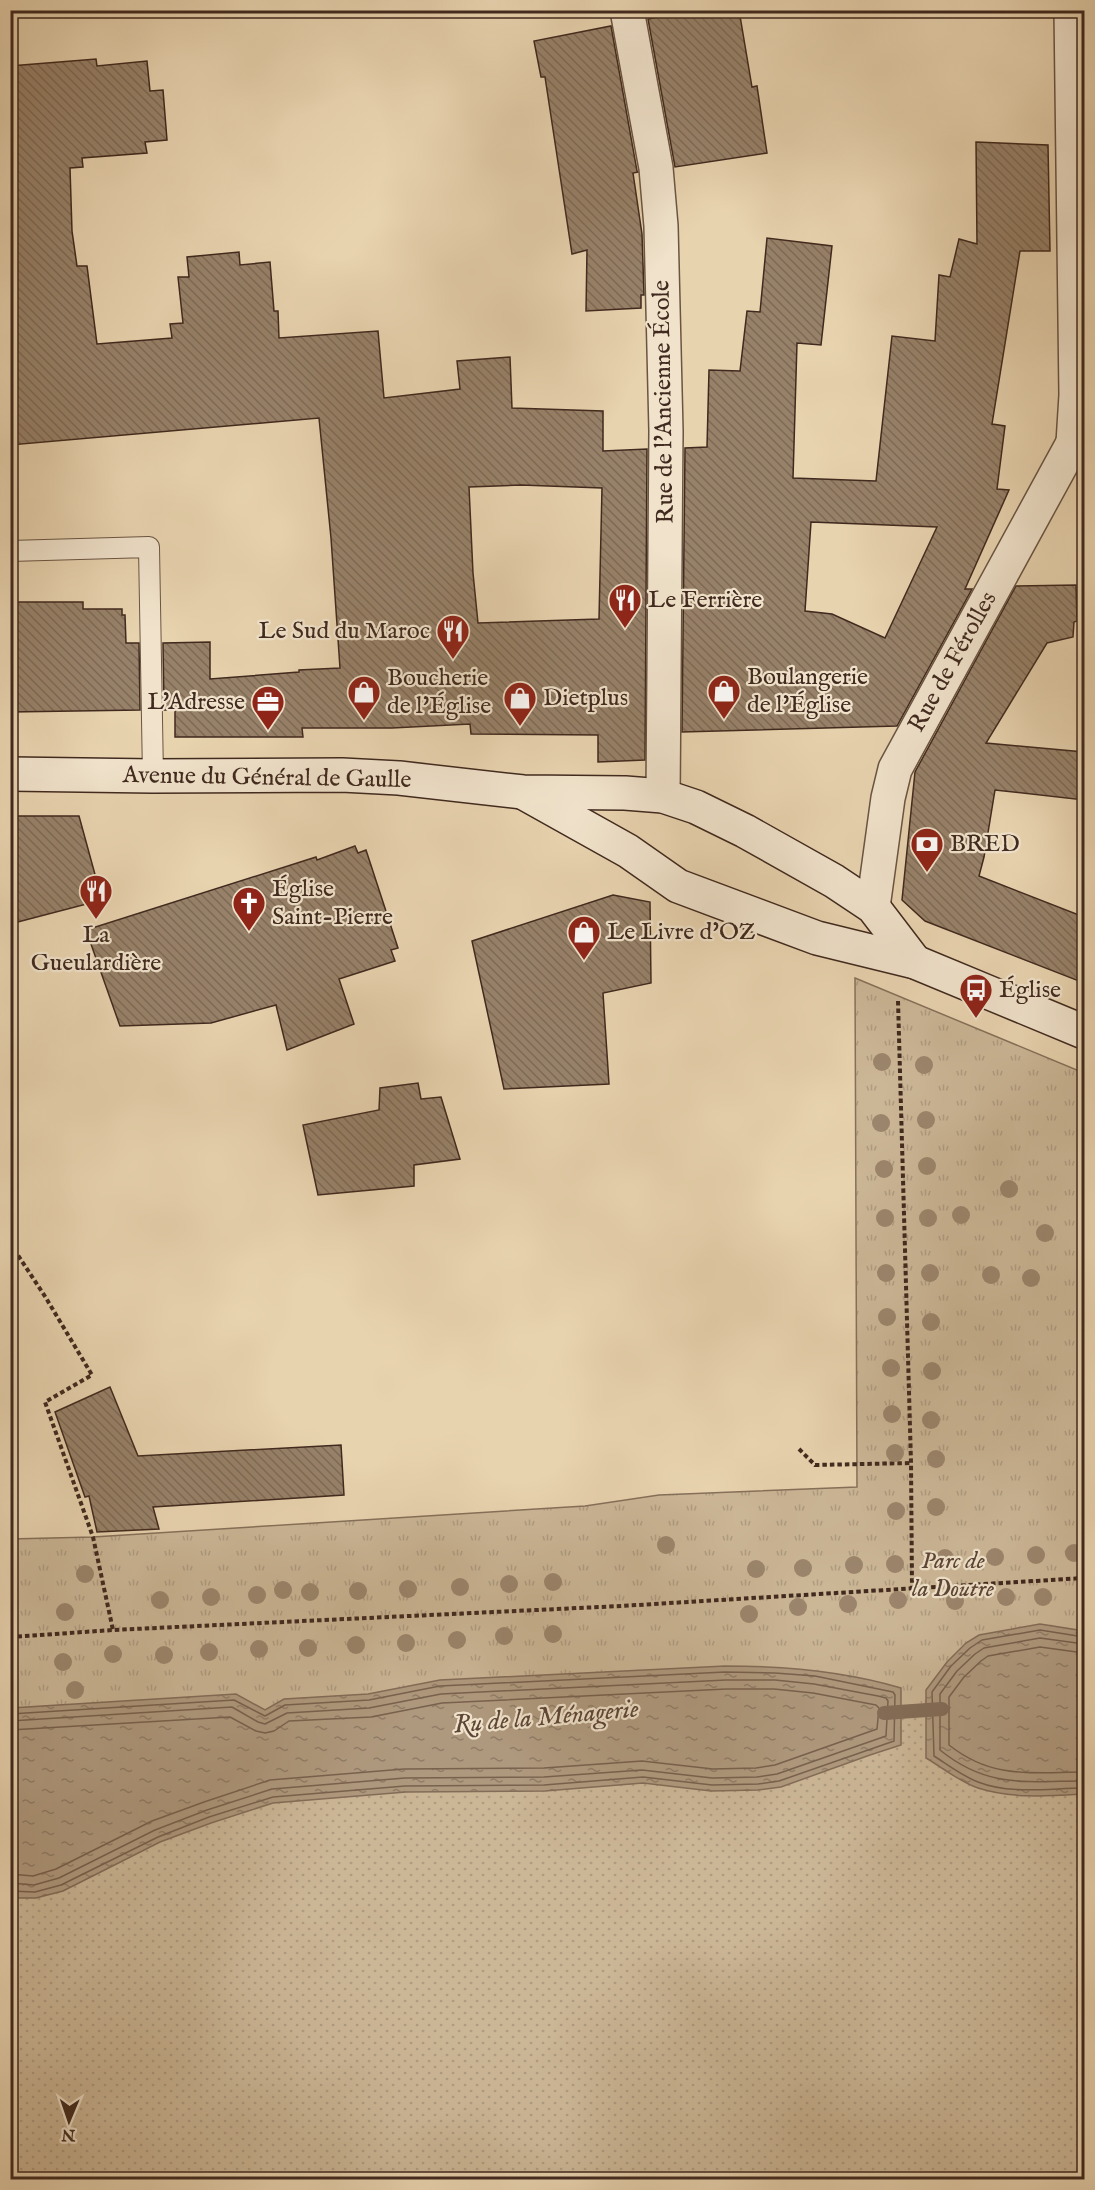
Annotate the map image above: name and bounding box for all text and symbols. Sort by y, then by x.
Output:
street label: Rue de l'Ancienne École [646,280,682,524]
restaurant icon: Le Ferrière [607,582,643,629]
place label: Le Ferrière [648,585,762,616]
street label: Rue de Férolles [902,586,1004,738]
restaurant icon: Le Sud du Maroc [435,613,471,660]
place label: Le Sud du Maroc [258,616,430,647]
place label: Boulangerie de l'Église [747,662,868,721]
place label: Boucherie de l'Église [387,663,491,722]
shop icon: Boulangerie de l'Église [706,673,742,720]
shop icon: Boucherie de l'Église [346,674,382,721]
shop icon: Dietplus [502,680,538,727]
place label: Dietplus [543,683,628,714]
office icon: L'Adresse [250,684,286,731]
place label: L'Adresse [147,687,245,718]
street label: Avenue du Général de Gaulle [121,760,412,796]
bank icon: BRED [909,826,945,873]
place label: BRED [950,829,1020,860]
restaurant icon: La Gueulardière [78,873,114,920]
place label: Église Saint-Pierre [272,874,393,933]
church icon: Église Saint-Pierre [231,885,267,932]
shop icon: Le Livre d'OZ [566,914,602,961]
place label: Le Livre d'OZ [607,917,756,948]
place label: La Gueulardière [31,920,161,979]
bus stop icon: Église [958,972,994,1019]
place label: Église [999,975,1061,1006]
park label: Parc de la Doutre [912,1546,994,1605]
water label: Ru de la Ménagerie [452,1692,640,1743]
north arrow [39,2091,99,2151]
text: N [61,2124,77,2144]

